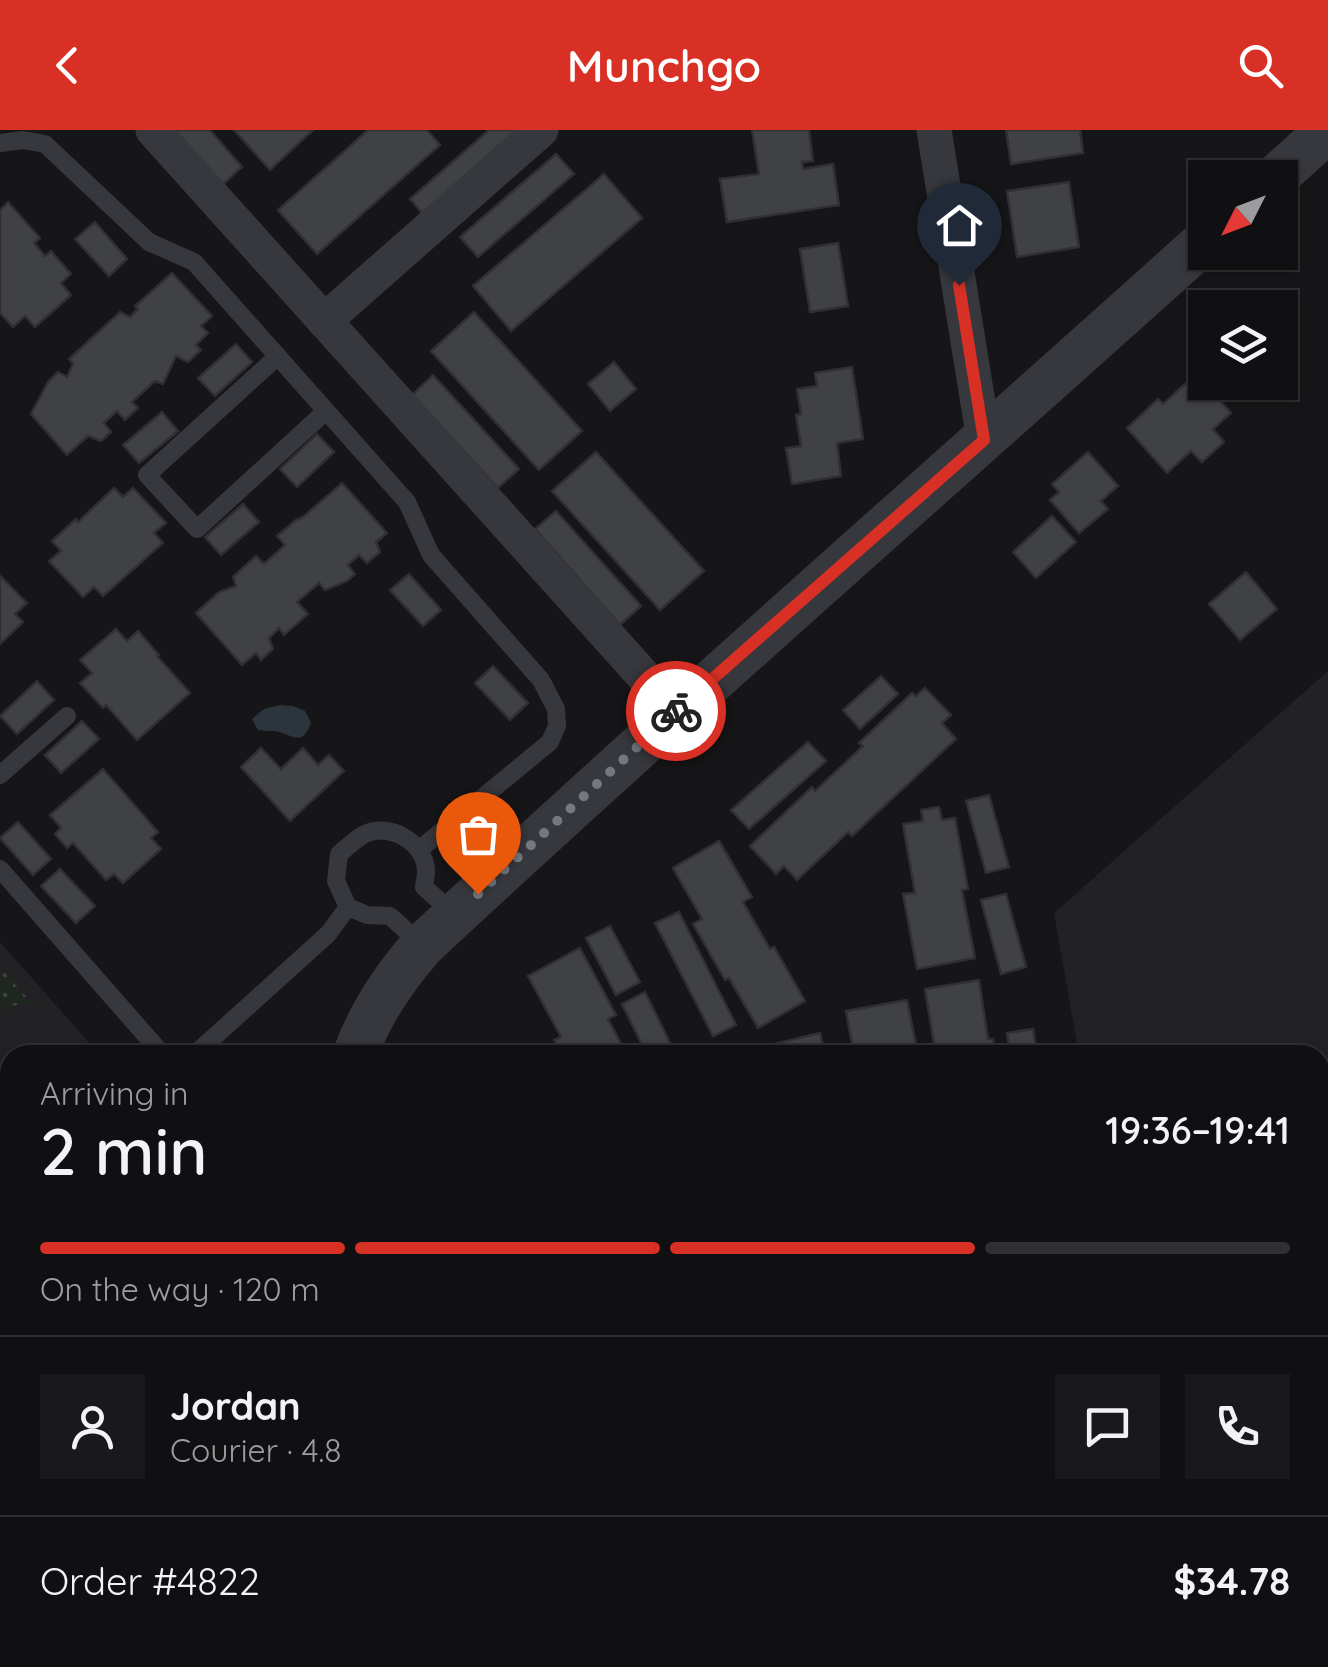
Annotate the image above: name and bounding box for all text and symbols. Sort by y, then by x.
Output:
text: Munchgo [567,37,761,93]
icon: back [40,38,95,93]
icon: search [1233,38,1288,93]
north arrow [1188,160,1298,270]
map controls [1188,160,1298,400]
pin [917,183,1002,286]
icon: home [932,198,987,253]
button: layers [1188,290,1298,400]
courier [626,661,726,761]
icon: bike [649,684,704,739]
pin [436,792,521,895]
icon: bag [451,807,506,862]
text: Arriving in [40,1073,189,1113]
text: 19:36–19:41 [1105,1106,1290,1154]
text: 2 min [40,1110,208,1191]
text: On the way · 120 m [40,1269,320,1309]
button: person [40,1374,145,1479]
button: chat [1055,1374,1160,1479]
button: phone [1185,1374,1290,1479]
text: Jordan [170,1382,301,1430]
text: Courier · 4.8 [170,1430,342,1470]
text: Order #4822 [40,1557,260,1605]
text: $34.78 [1173,1557,1290,1605]

